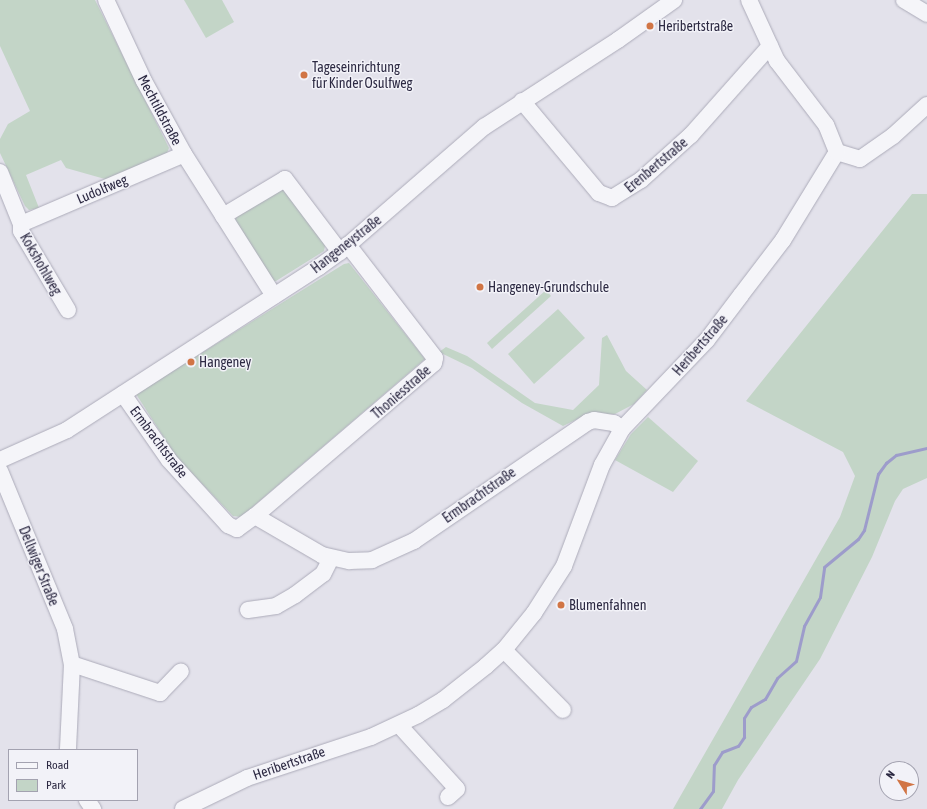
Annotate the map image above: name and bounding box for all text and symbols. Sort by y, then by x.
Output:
place label: Heribertstraße [658,18,733,34]
marker: Heribertstraße [645,21,655,31]
place label: Tageseinrichtung für Kinder Osulfweg [312,59,413,92]
marker: Tageseinrichtung für Kinder Osulfweg [299,70,309,80]
street label: Mechtildstraße [134,72,186,148]
street label: Erenbertstraße [621,134,691,196]
street label: Ludolfweg [74,171,130,207]
street label: Hangeneystraße [308,211,384,277]
street label: Kokshohlweg [17,230,65,298]
place label: Hangeney-Grundschule [488,279,609,295]
marker: Hangeney-Grundschule [475,282,485,292]
street label: Heribertstraße [669,311,731,379]
place label: Hangeney [199,354,251,370]
marker: Hangeney [186,357,196,367]
street label: Thoniesstraße [368,362,434,422]
street label: Ermbrachtstraße [127,403,191,481]
street label: Ermbrachtstraße [439,464,519,526]
street label: Dellwiger Straße [15,524,63,608]
place label: Blumenfahnen [569,597,646,613]
marker: Blumenfahnen [556,600,566,610]
street label: Heribertstraße [251,743,327,783]
legend [8,749,138,801]
text: Road [46,758,69,772]
north arrow [879,761,919,801]
text: N [883,768,897,781]
text: Park [46,778,66,792]

